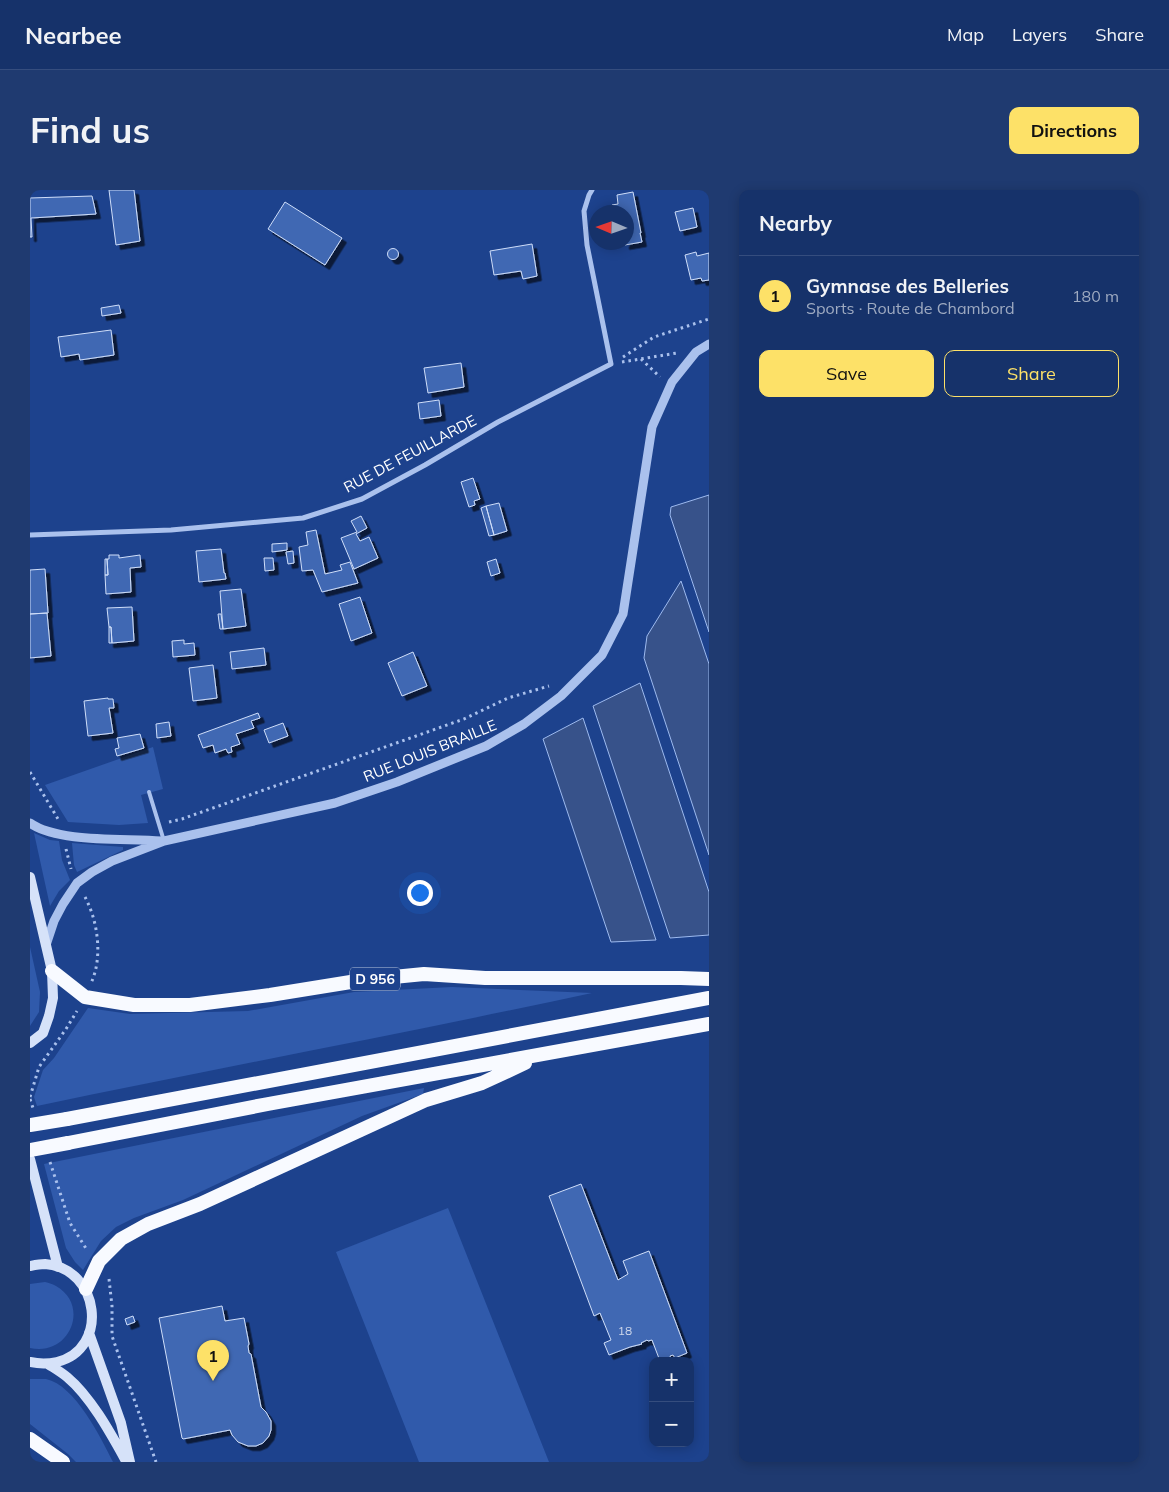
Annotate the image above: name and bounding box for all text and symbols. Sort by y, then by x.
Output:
text: Nearbee [25,20,122,50]
text: Map [947,23,984,46]
text: Layers [1012,23,1067,46]
text: Share [1095,23,1144,46]
button: Directions [1009,107,1139,154]
text: Find us [30,108,150,152]
north arrow [589,205,634,250]
text: Nearby [759,210,832,236]
text: Gymnase des Belleries [806,274,1009,298]
text: 1 [770,286,780,306]
text: 180 m [1072,286,1119,306]
text: Sports · Route de Chambord [806,298,1015,318]
button: Save [759,350,934,397]
button: Share [944,350,1119,397]
street label: RUE DE FEUILLARDE [340,410,480,497]
street label: RUE LOUIS BRAILLE [360,715,499,786]
your location [407,880,433,906]
road number: D 956 [350,968,400,991]
house number: 18 [618,1323,632,1338]
pin: 1 [197,1340,229,1381]
map controls [649,1357,694,1447]
button: + [649,1357,694,1402]
button: − [649,1402,694,1447]

